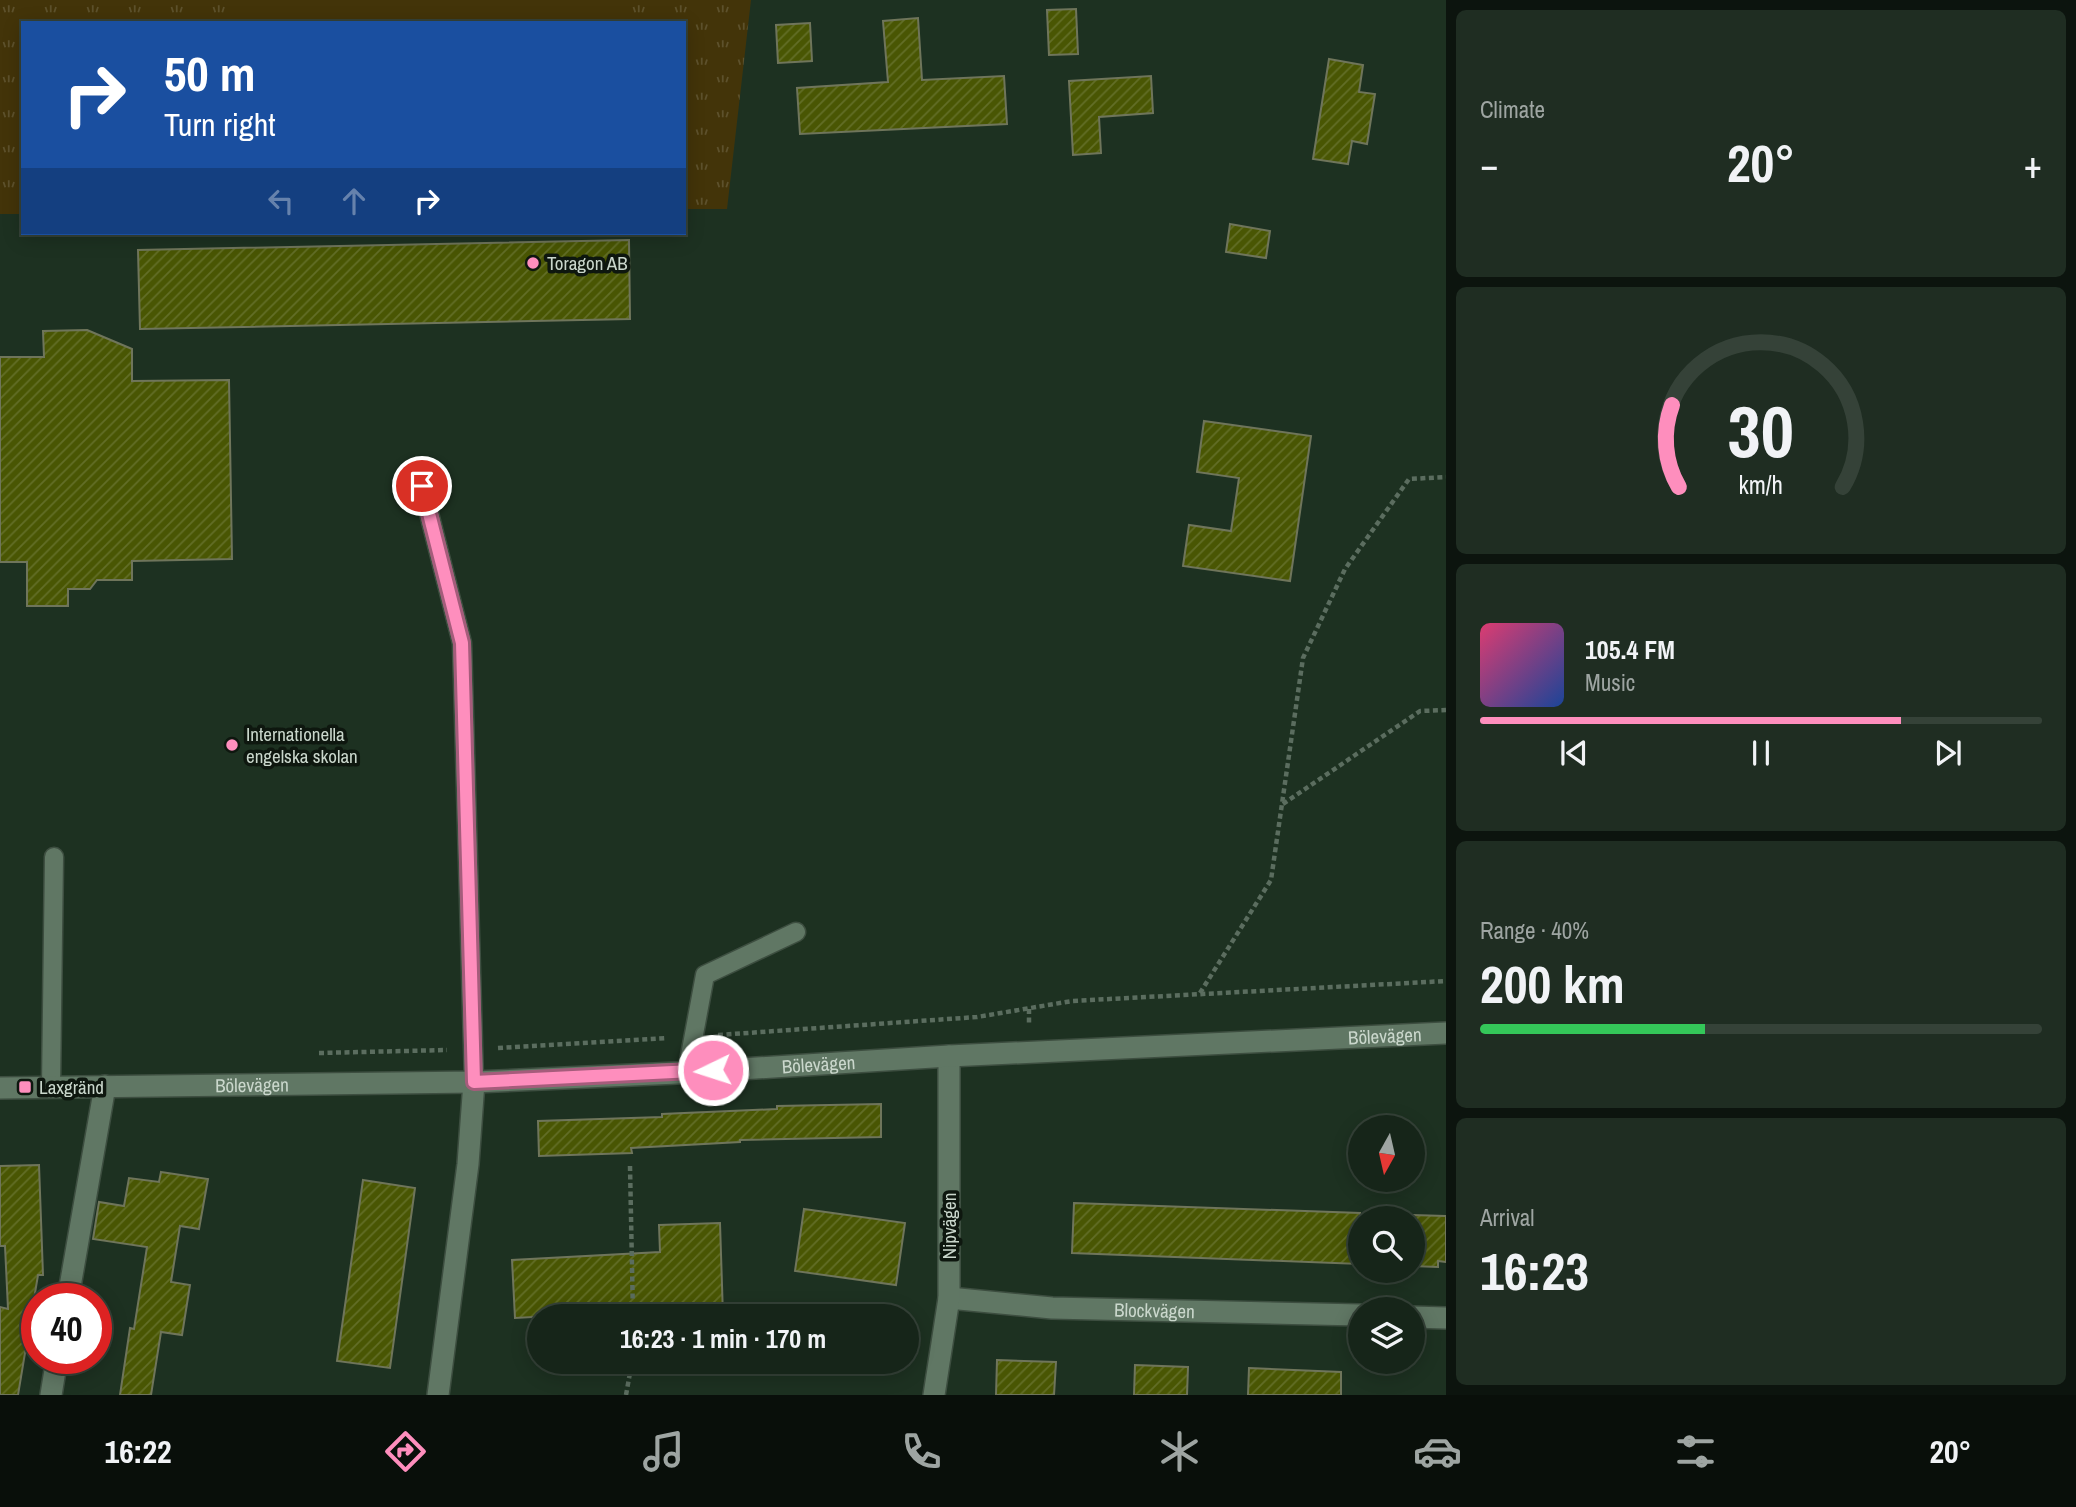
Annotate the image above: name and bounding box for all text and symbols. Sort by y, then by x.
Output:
text: 50 m [164,40,256,106]
icon: right [49,49,140,140]
text: Climate [1480,94,1545,125]
text: Turn right [164,103,276,146]
text: 20° [1727,128,1795,198]
text: − [1480,139,1498,190]
text: + [2024,139,2042,190]
icon: left [262,182,300,220]
icon: ahead [335,182,373,220]
icon: right [408,182,446,220]
place label: Toragon AB [547,250,628,276]
marker: Toragon AB [525,255,541,271]
text: 30 [1728,382,1794,480]
pin [392,456,452,516]
icon: arrive [403,467,441,505]
text: km/h [1739,467,1783,501]
text: 105.4 FM [1585,632,1675,667]
text: Music [1585,667,1635,698]
place label: Internationella engelska skolan [246,721,358,769]
icon: previous [1555,734,1593,772]
icon: pause [1742,734,1780,772]
icon: next [1929,734,1967,772]
marker: Internationella engelska skolan [224,737,240,753]
text: Range · 40% [1480,915,1589,946]
text: 200 km [1480,949,1625,1019]
street label: Bölevägen [1347,1021,1422,1051]
position arrow [676,1033,750,1107]
street label: Bölevägen [781,1049,856,1079]
street label: Bölevägen [215,1071,289,1098]
place label: Laxgränd [39,1074,104,1100]
marker: Laxgränd [17,1079,33,1095]
north arrow [1348,1115,1424,1192]
map controls [1348,1115,1425,1374]
street label: Nipvägen [936,1193,962,1259]
text: Arrival [1480,1202,1535,1233]
button: search [1348,1206,1425,1283]
text: 16:23 [1480,1236,1589,1306]
speed limit sign: 40 [21,1283,112,1374]
street label: Blockvägen [1114,1296,1195,1324]
button: layers [1348,1297,1425,1374]
text: 16:23 · 1 min · 170 m [620,1321,826,1356]
icon: directions [381,1427,430,1476]
icon: music [639,1427,688,1476]
icon: phone [897,1427,946,1476]
icon: climate [1155,1427,1204,1476]
icon: car [1413,1427,1462,1476]
icon: filters [1671,1427,1720,1476]
text: 16:22 [105,1430,172,1473]
text: 20° [1929,1430,1971,1473]

